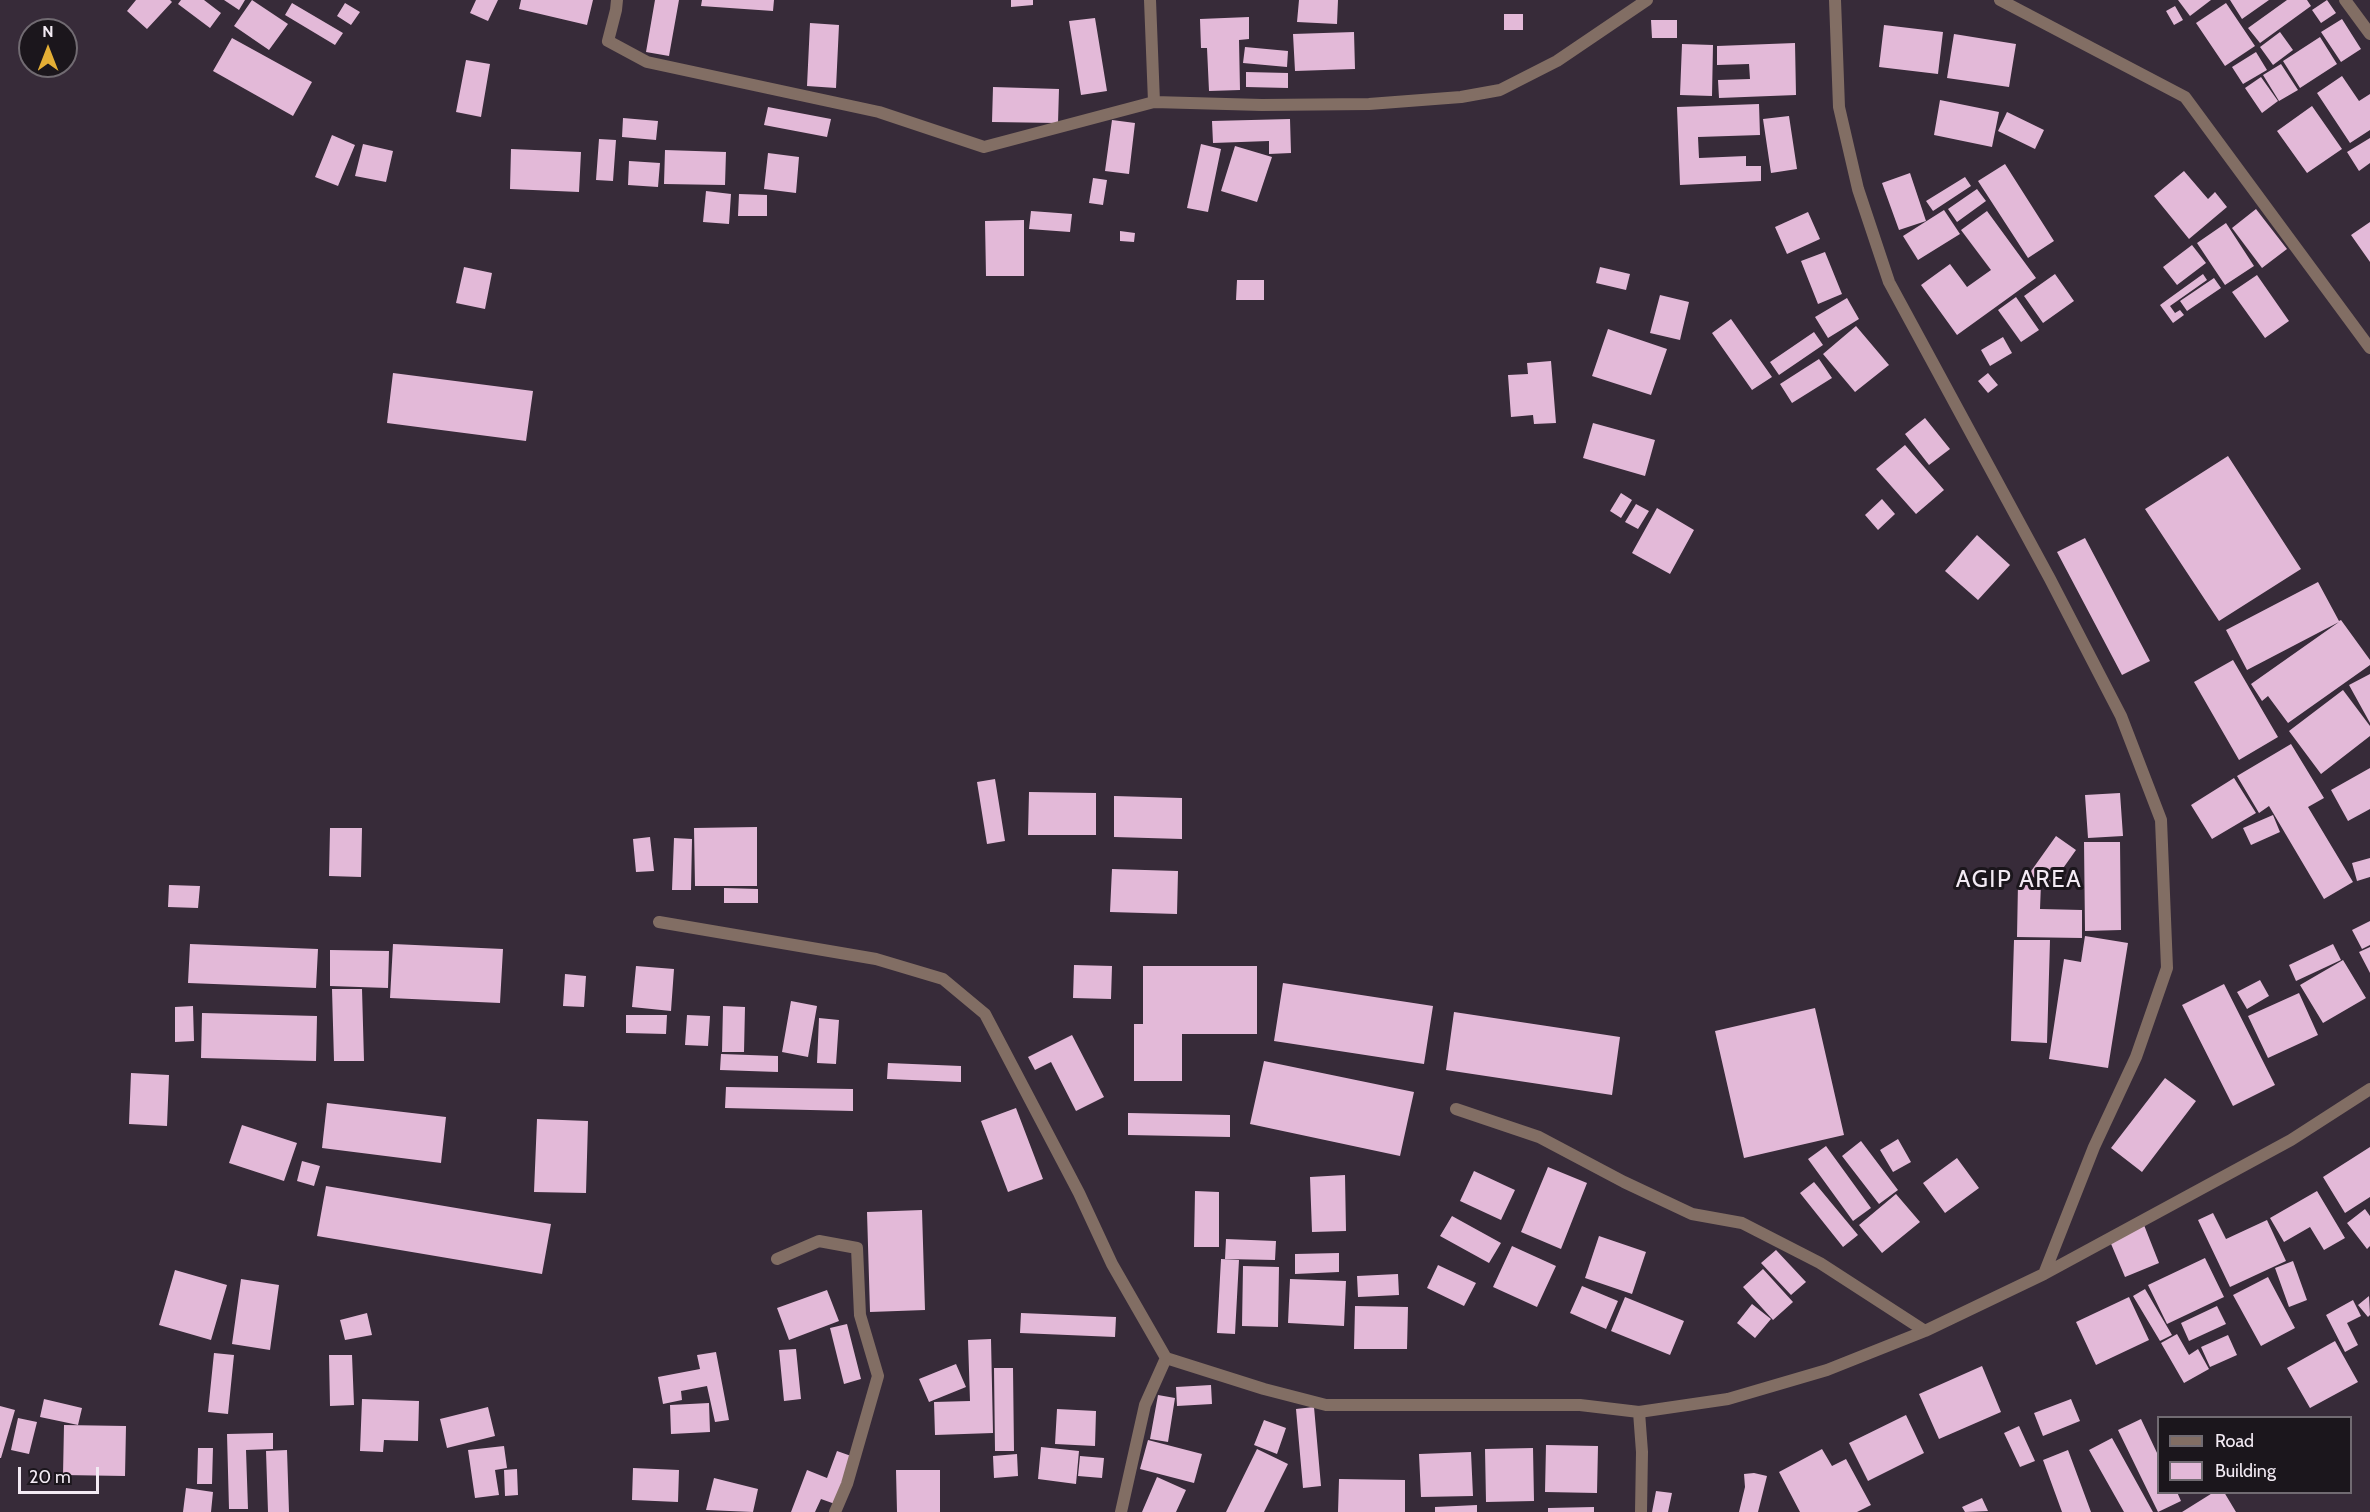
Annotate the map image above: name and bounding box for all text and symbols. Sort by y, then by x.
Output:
north arrow [18,18,78,78]
text: N [42,22,54,41]
district label: AGIP AREA [1956,866,2082,894]
legend [2157,1416,2352,1494]
text: Road [2215,1430,2254,1452]
scale bar [21,1455,102,1493]
text: Building [2215,1460,2276,1482]
text: 20 m [29,1466,71,1488]

